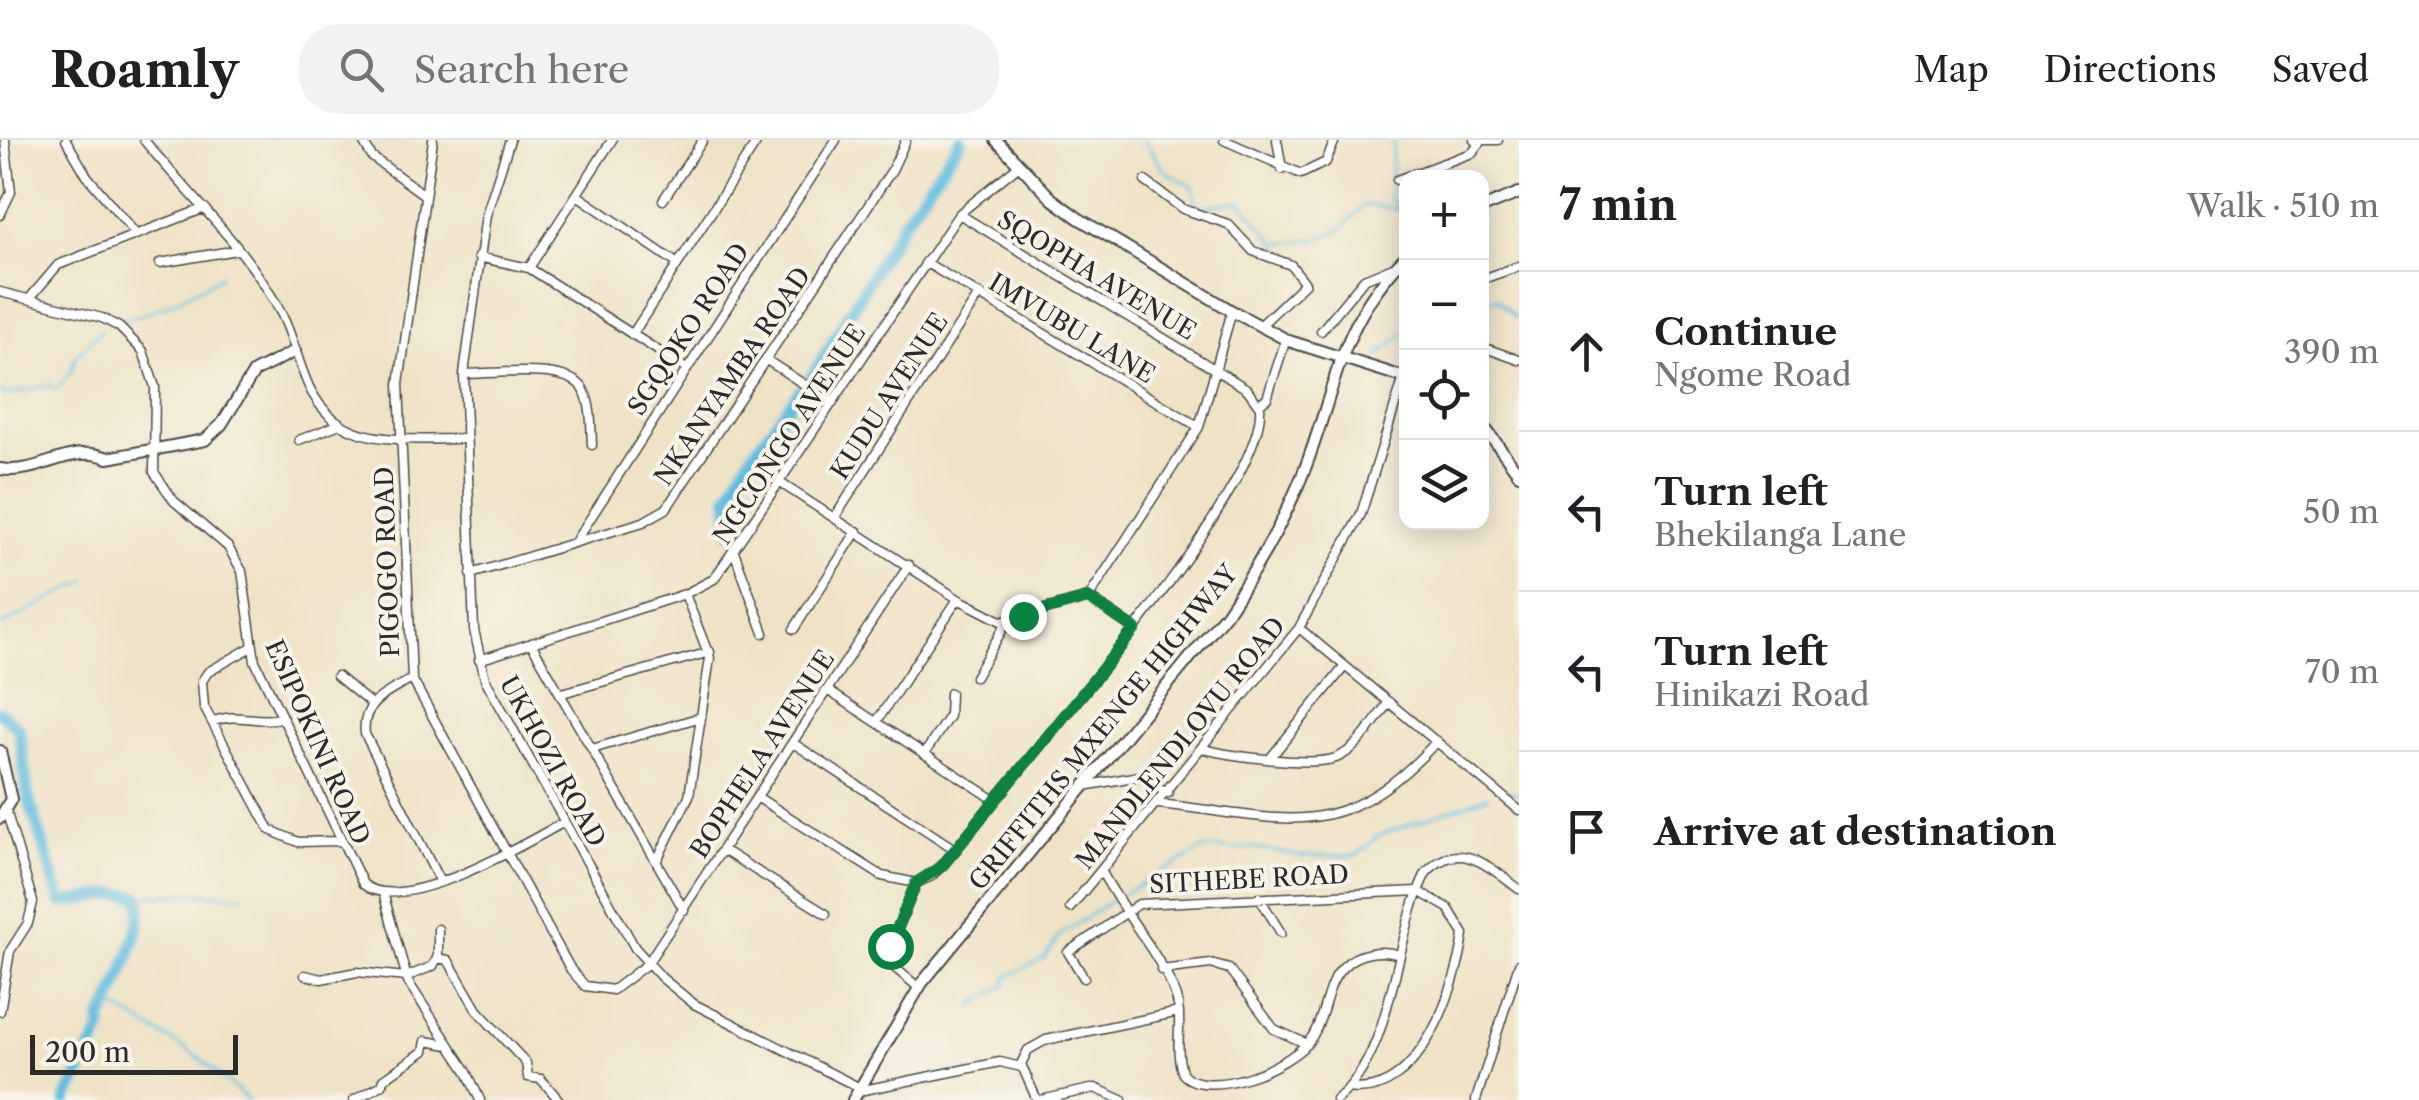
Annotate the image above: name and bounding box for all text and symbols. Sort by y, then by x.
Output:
search box [299,24,999,114]
text: Roamly [50,40,239,99]
icon: search [334,42,389,97]
text: Search here [414,46,629,93]
text: Map [1914,48,1989,91]
text: Directions [2044,48,2217,91]
text: Saved [2272,48,2369,91]
map controls [1399,170,1489,530]
button: + [1399,170,1489,260]
text: 7 min [1559,179,1677,231]
text: Walk · 510 m [2187,186,2379,225]
street label: SQOPHA AVENUE [992,204,1202,347]
street label: SGQOKO ROAD [621,237,756,421]
button: − [1399,260,1489,350]
street label: NKANYAMBA ROAD [648,261,817,491]
street label: IMVUBU LANE [983,267,1160,390]
street label: KUDU AVENUE [824,307,955,485]
text: Continue [1654,308,1837,355]
street label: NGCONGO AVENUE [707,318,872,550]
icon: ahead [1559,324,1614,379]
text: 390 m [2284,332,2379,371]
button: locate [1399,350,1489,440]
text: Ngome Road [1654,355,1851,394]
button: layers [1399,440,1489,530]
street label: PIGOGO ROAD [369,466,406,658]
text: Turn left [1654,468,1828,515]
icon: left [1559,484,1614,539]
text: 50 m [2303,492,2379,531]
text: Bhekilanga Lane [1654,515,1906,554]
street label: GRIFFITHS MXENGE HIGHWAY [962,557,1245,896]
route end [1001,594,1047,640]
street label: MANDLENDLOVU ROAD [1069,611,1292,876]
text: Turn left [1654,628,1828,675]
street label: ESIPOKINI ROAD [258,635,377,849]
icon: left [1559,644,1614,699]
street label: BOPHELA AVENUE [684,645,841,864]
text: 70 m [2305,652,2379,691]
street label: UKHOZI ROAD [493,670,612,852]
text: Hinikazi Road [1654,675,1870,714]
icon: arrive [1559,804,1614,859]
text: Arrive at destination [1654,808,2057,855]
street label: SITHEBE ROAD [1148,859,1350,900]
route start [868,924,914,970]
scale bar [30,1030,238,1074]
text: 200 m [45,1035,130,1069]

